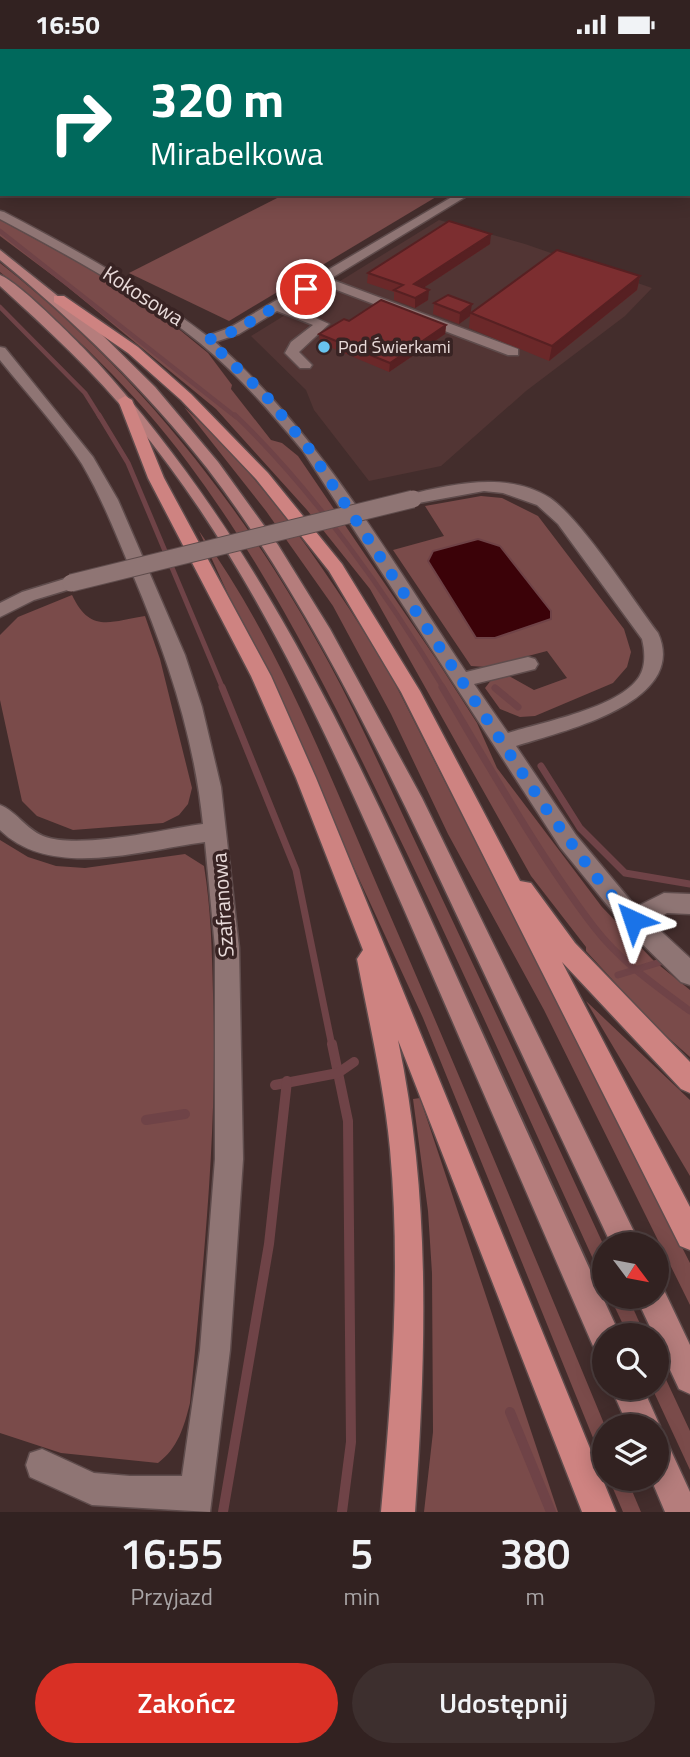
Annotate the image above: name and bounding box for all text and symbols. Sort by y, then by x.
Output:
text: 16:50 [35,5,100,44]
text: 320 m [150,61,284,136]
icon: right [35,77,126,168]
text: Mirabelkowa [150,129,323,177]
street label: Kokosowa [97,257,191,334]
pin [276,259,336,319]
icon: arrive [287,270,325,308]
place label: Pod Świerkami [338,333,451,360]
marker: Pod Świerkami [316,339,332,355]
street label: Szafranowa [202,851,242,958]
position arrow [596,883,670,957]
north arrow [592,1232,668,1309]
map controls [592,1232,669,1491]
button: search [592,1323,669,1400]
button: layers [592,1414,669,1491]
text: 16:55 [120,1521,224,1585]
text: 5 [350,1521,374,1585]
text: 380 [500,1521,570,1585]
text: Przyjazd [131,1579,213,1614]
text: min [343,1579,380,1614]
text: m [525,1579,545,1614]
button: Zakończ [35,1663,338,1743]
button: Udostępnij [352,1663,655,1743]

